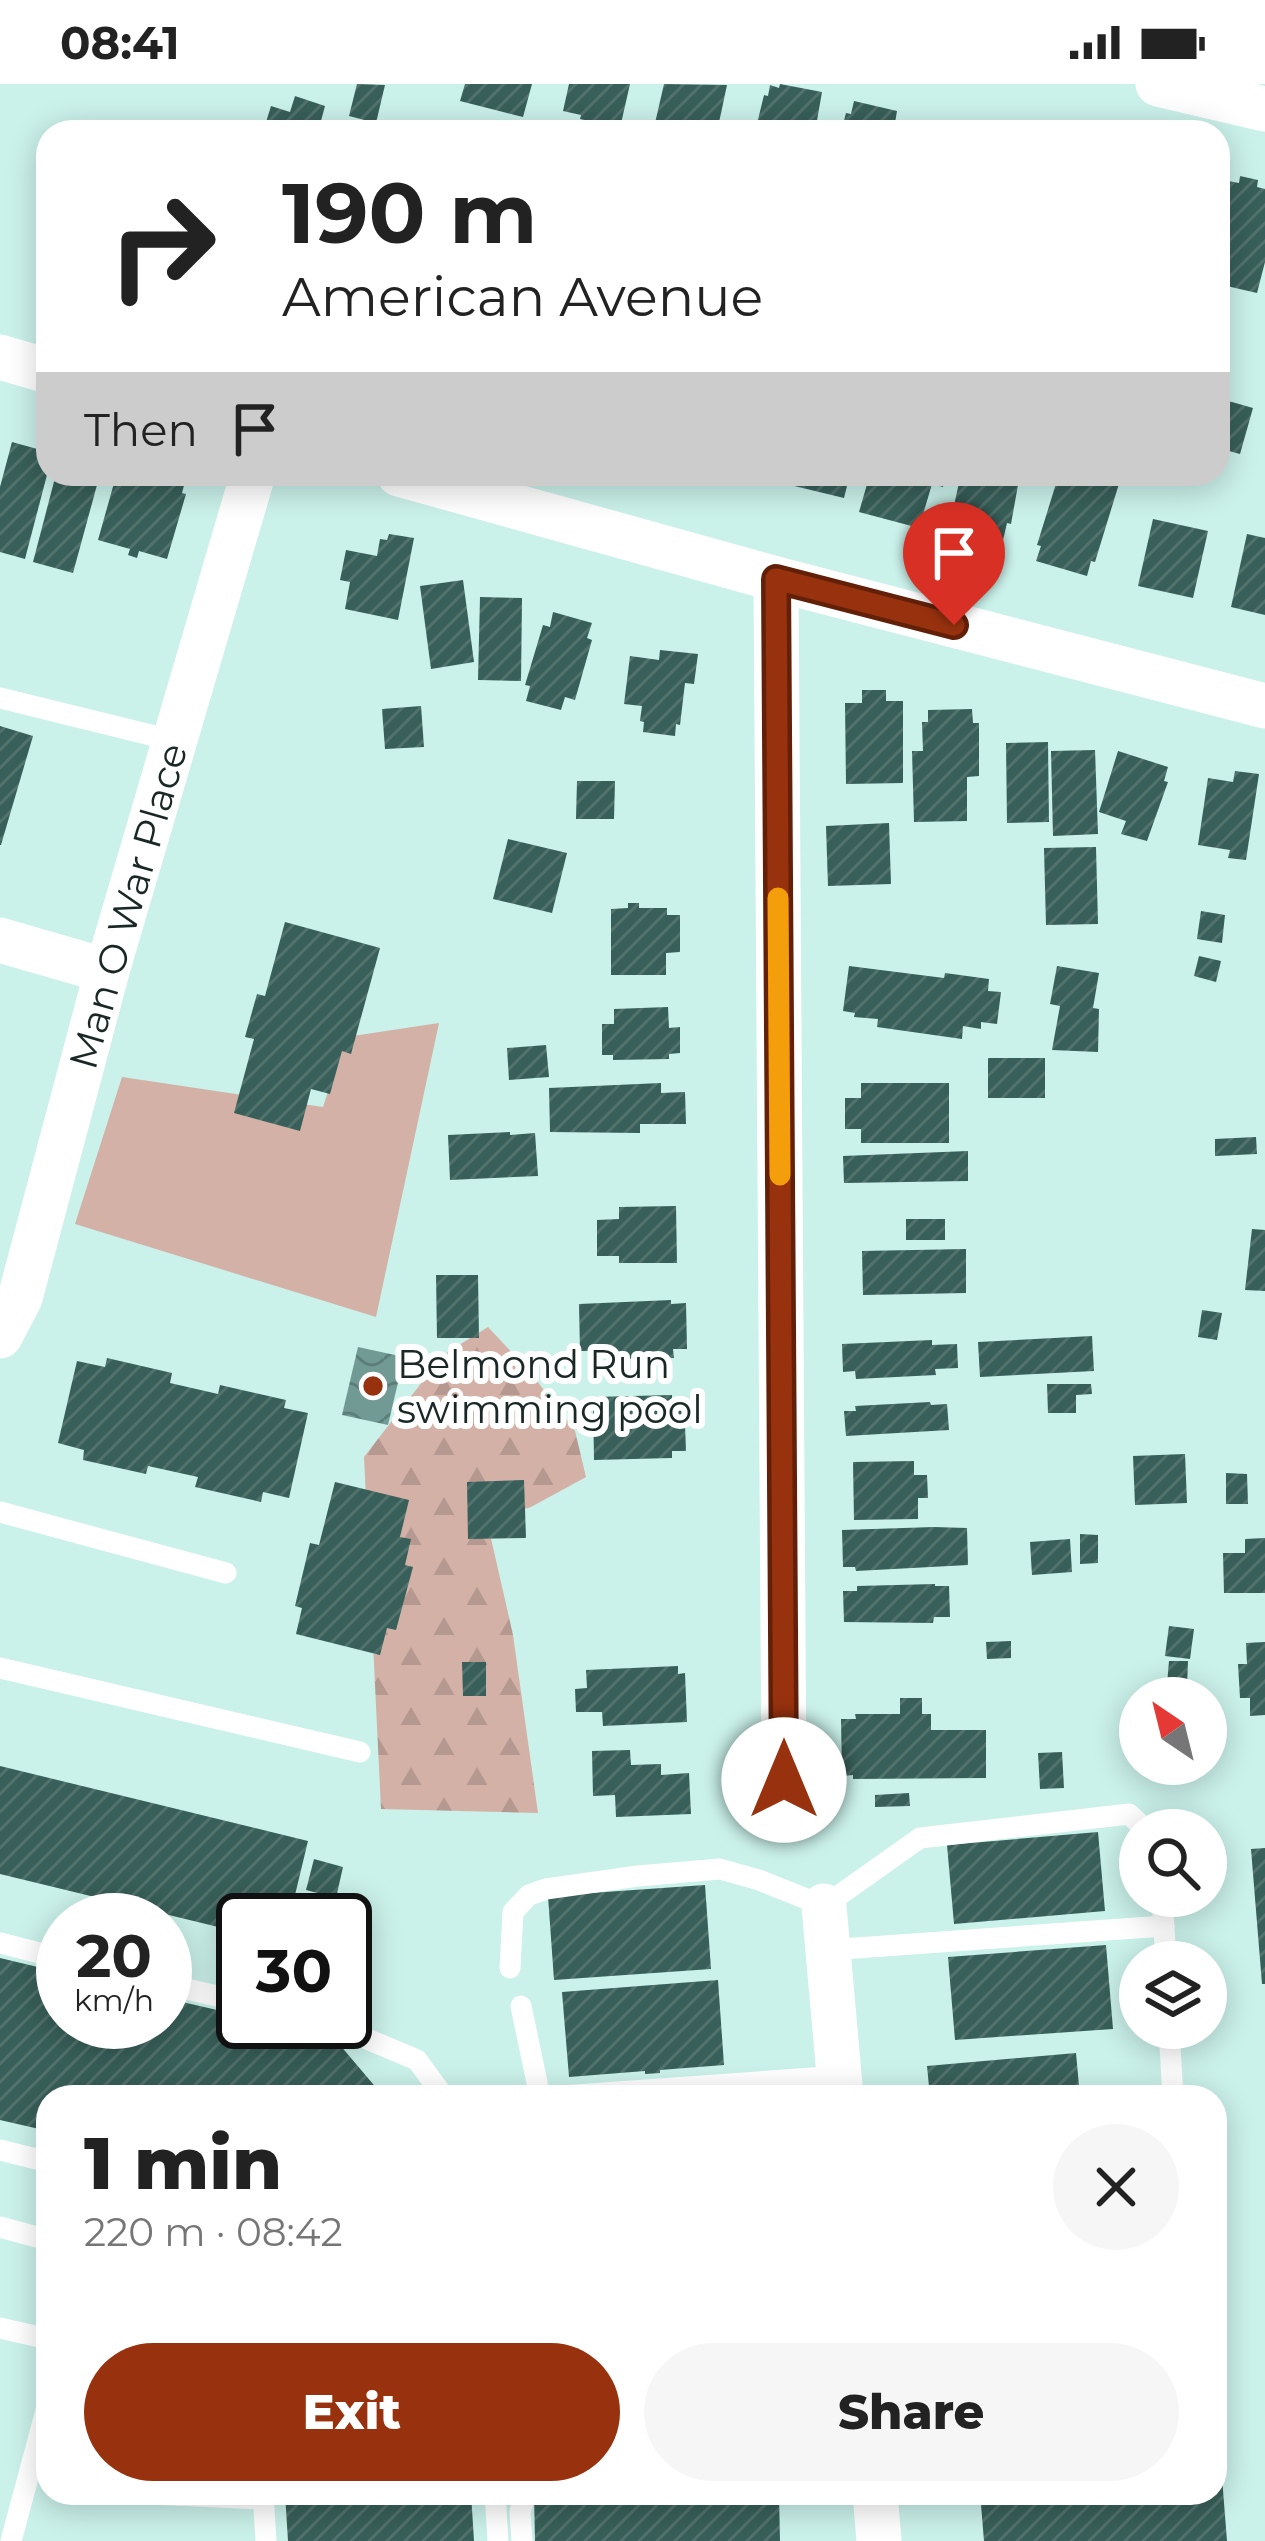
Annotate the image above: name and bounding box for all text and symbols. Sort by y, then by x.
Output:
text: 08:41 [60,15,180,70]
text: 190 m [282,162,537,264]
icon: right [84,168,240,324]
text: American Avenue [282,264,763,330]
icon: arrive [222,396,288,462]
text: Then [84,402,198,457]
pin [903,502,1005,625]
icon: arrive [921,520,987,586]
street label: Man O War Place [59,738,197,1074]
place label: Belmond Run swimming pool [397,1340,703,1433]
marker: Belmond Run swimming pool [360,1373,386,1399]
north arrow [1119,1677,1227,1785]
map controls [1119,1677,1227,2049]
position arrow [721,1717,847,1843]
button: search [1119,1809,1227,1917]
speed limit sign: 30 [216,1893,372,2049]
text: 20 [76,1919,152,1992]
button: layers [1119,1941,1227,2049]
text: km/h [74,1982,154,2019]
text: 1 min [84,2119,282,2207]
button: close [1053,2124,1179,2250]
text: 220 m · 08:42 [84,2208,343,2256]
button: Exit [84,2343,620,2481]
button: Share [644,2343,1179,2481]

